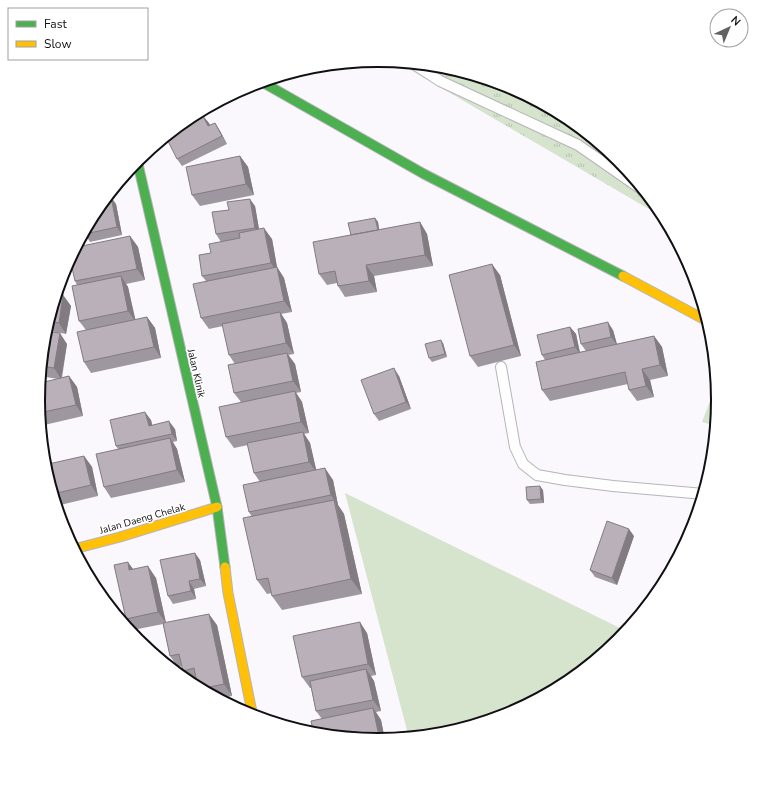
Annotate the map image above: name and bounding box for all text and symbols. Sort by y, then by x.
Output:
legend [8,8,148,60]
north arrow [709,8,749,48]
text: N [727,13,744,29]
text: Fast [44,16,67,32]
text: Slow [44,36,72,52]
street label: Jalan Klinik [183,347,209,400]
street label: Jalan Daeng Chelak [97,500,188,538]

